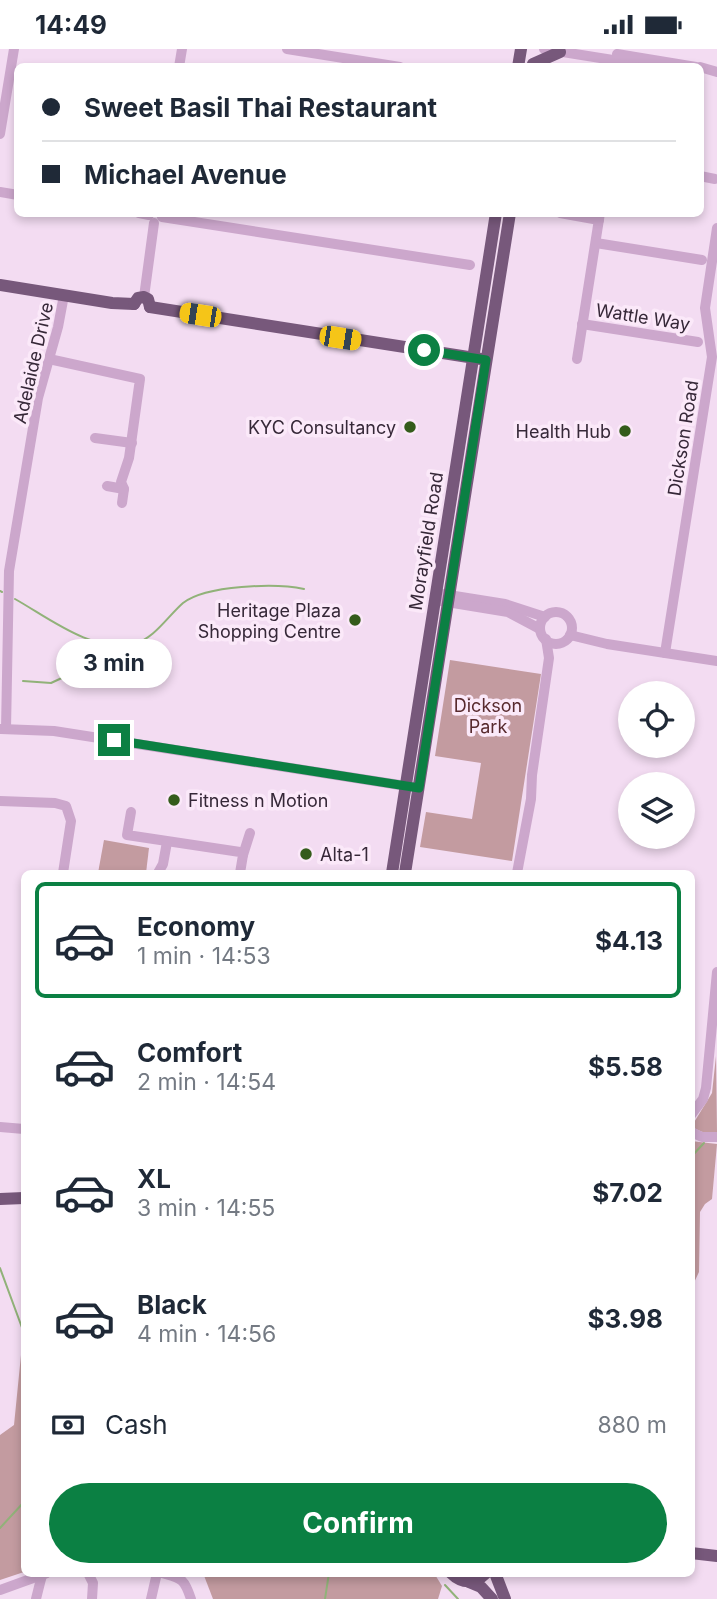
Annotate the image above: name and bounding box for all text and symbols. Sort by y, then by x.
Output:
text: 14:49 [35,9,107,40]
text: Sweet Basil Thai Restaurant [84,92,437,123]
text: Michael Avenue [84,159,287,190]
street label: Wattle Way [594,299,692,335]
street label: Adelaide Drive [9,300,57,426]
car [178,301,223,329]
car [318,324,363,352]
route start [408,334,440,366]
street label: Dickson Road [663,379,703,497]
place label: KYC Consultancy [248,417,396,438]
marker: KYC Consultancy [402,419,418,435]
place label: Health Hub [516,421,611,442]
marker: Health Hub [617,423,633,439]
street label: Morayfield Road [405,470,447,612]
place label: Heritage Plaza Shopping Centre [198,600,341,642]
marker: Heritage Plaza Shopping Centre [347,612,363,628]
callout: 3 min [56,639,172,687]
text: 3 min [83,649,145,677]
map controls [618,681,695,849]
button: locate [618,681,695,758]
park label: Dickson Park [454,695,522,737]
route end [98,724,130,756]
button: layers [618,772,695,849]
place label: Fitness n Motion [188,790,329,811]
marker: Fitness n Motion [166,792,182,808]
place label: Alta-1 [320,844,369,865]
marker: Alta-1 [298,846,314,862]
icon: car [53,909,116,972]
text: Economy [137,911,255,942]
text: $4.13 [595,925,663,956]
text: 1 min · 14:53 [137,942,271,970]
icon: car [53,1035,116,1098]
text: Comfort [137,1037,242,1068]
text: $5.58 [588,1051,663,1082]
text: 2 min · 14:54 [137,1068,276,1096]
icon: car [53,1161,116,1224]
text: XL [137,1163,171,1194]
text: $7.02 [592,1177,663,1208]
text: 3 min · 14:55 [137,1194,275,1222]
icon: car [53,1287,116,1350]
text: Black [137,1289,207,1320]
text: $3.98 [588,1303,663,1334]
text: 4 min · 14:56 [137,1320,276,1348]
icon: cash [49,1406,87,1444]
text: Cash [105,1409,168,1440]
text: 880 m [597,1411,667,1439]
button: Confirm [49,1483,667,1563]

